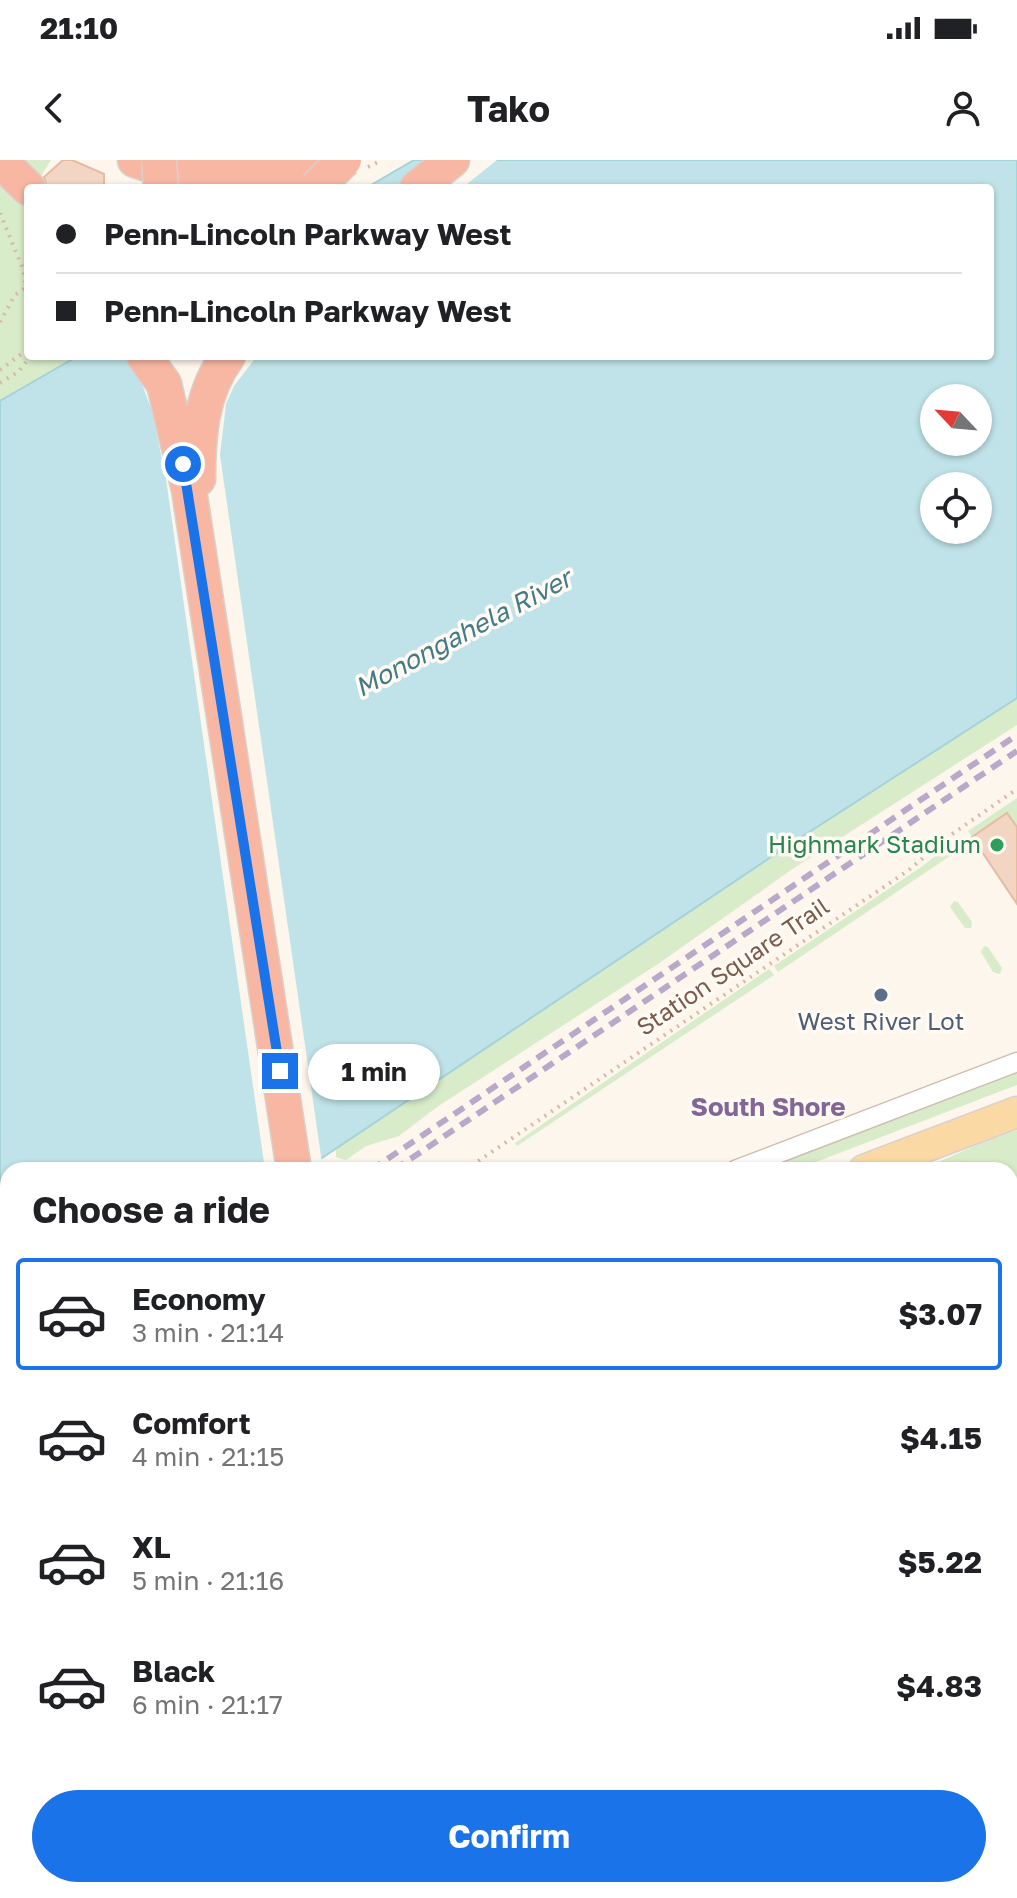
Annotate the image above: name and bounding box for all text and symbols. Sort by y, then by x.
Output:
text: 21:10 [40,10,118,46]
icon: back [32,86,76,130]
icon: person [941,86,985,130]
text: Tako [467,87,550,130]
text: Penn-Lincoln Parkway West [104,216,512,252]
text: Penn-Lincoln Parkway West [104,293,512,329]
north arrow [920,384,992,456]
map controls [920,384,992,544]
route start [165,446,201,482]
button: locate [920,472,992,544]
water label: Monongahela River [349,561,580,703]
place label: Highmark Stadium [768,829,981,858]
marker: Highmark Stadium [988,836,1006,854]
street label: Station Square Trail [630,891,834,1041]
marker: West River Lot [872,986,890,1004]
place label: West River Lot [798,1006,964,1035]
callout: 1 min [308,1043,440,1099]
route end [262,1053,298,1089]
text: 1 min [341,1056,407,1087]
district label: South Shore [691,1091,845,1122]
text: Choose a ride [32,1188,270,1231]
icon: car [36,1278,108,1350]
text: Economy [132,1281,266,1317]
text: $3.07 [898,1296,982,1332]
text: 3 min · 21:14 [132,1317,284,1348]
icon: car [36,1402,108,1474]
text: Comfort [132,1405,251,1441]
text: $4.15 [900,1420,982,1456]
text: 4 min · 21:15 [132,1441,284,1472]
icon: car [36,1526,108,1598]
text: XL [132,1529,171,1565]
text: $5.22 [897,1544,982,1580]
text: 5 min · 21:16 [132,1565,284,1596]
icon: car [36,1650,108,1722]
text: Black [132,1653,215,1689]
text: $4.83 [896,1668,982,1704]
text: 6 min · 21:17 [132,1689,283,1720]
button: Confirm [32,1790,986,1882]

